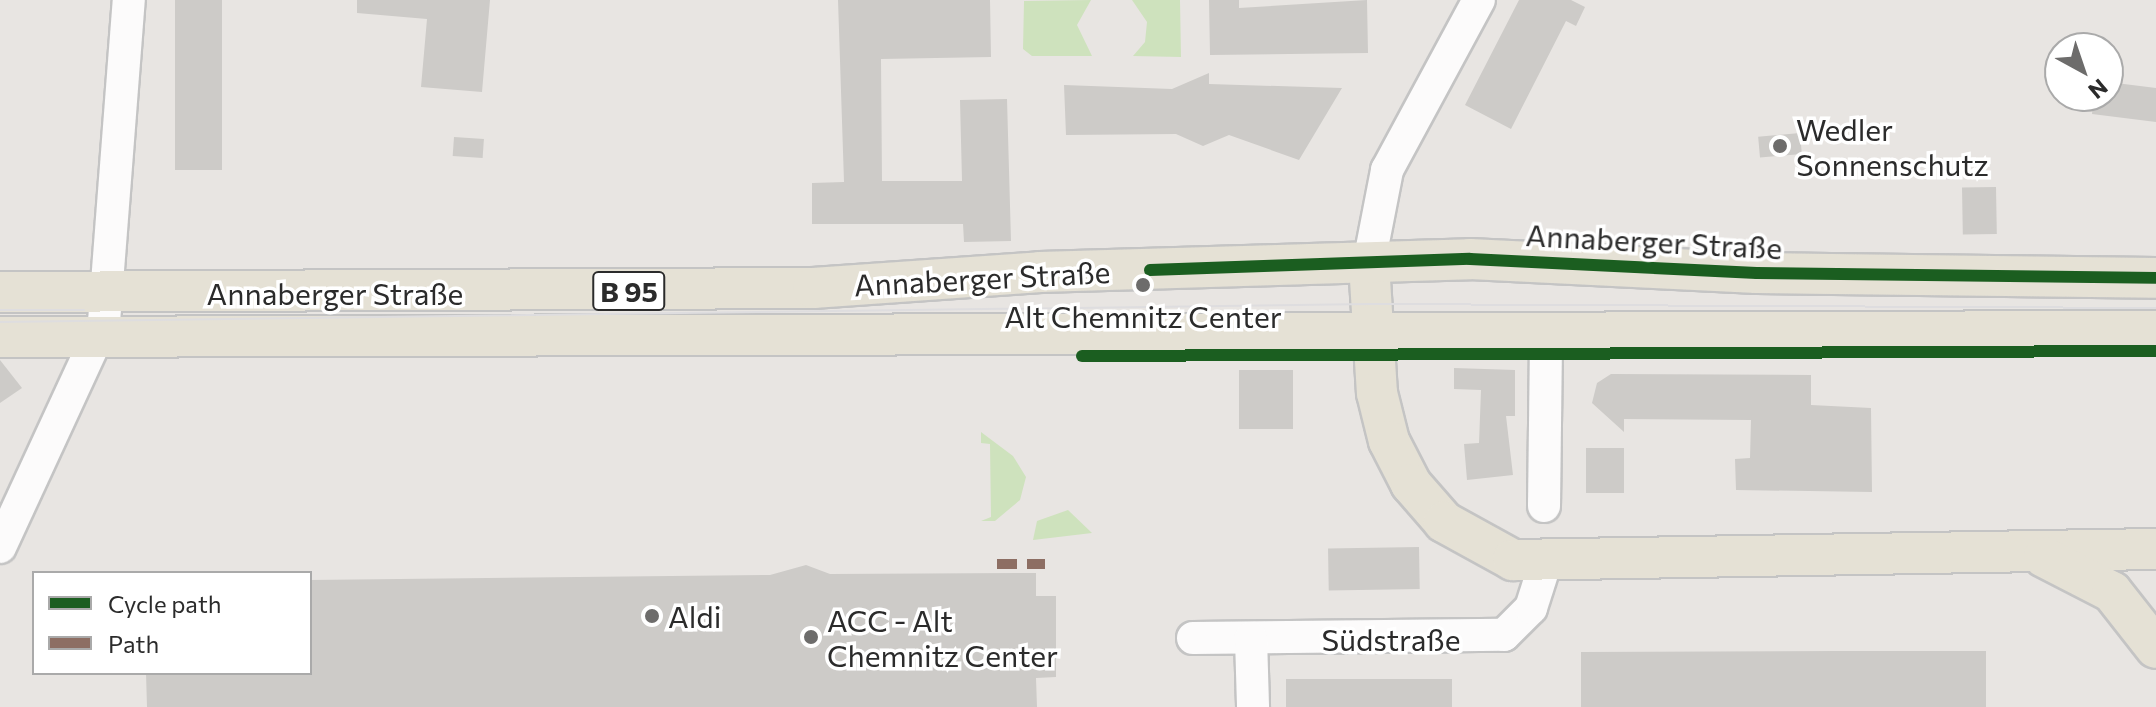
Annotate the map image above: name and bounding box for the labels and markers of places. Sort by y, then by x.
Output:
place label: Wedler Sonnenschutz [1796,111,1989,182]
marker: Wedler Sonnenschutz [1771,137,1789,155]
marker: Alt Chemnitz Center [1134,276,1152,294]
place label: Alt Chemnitz Center [1004,298,1282,334]
place label: Aldi [668,598,721,634]
place label: ACC - Alt Chemnitz Center [827,602,1058,672]
marker: Aldi [643,607,661,625]
marker: ACC - Alt Chemnitz Center [802,628,820,646]

